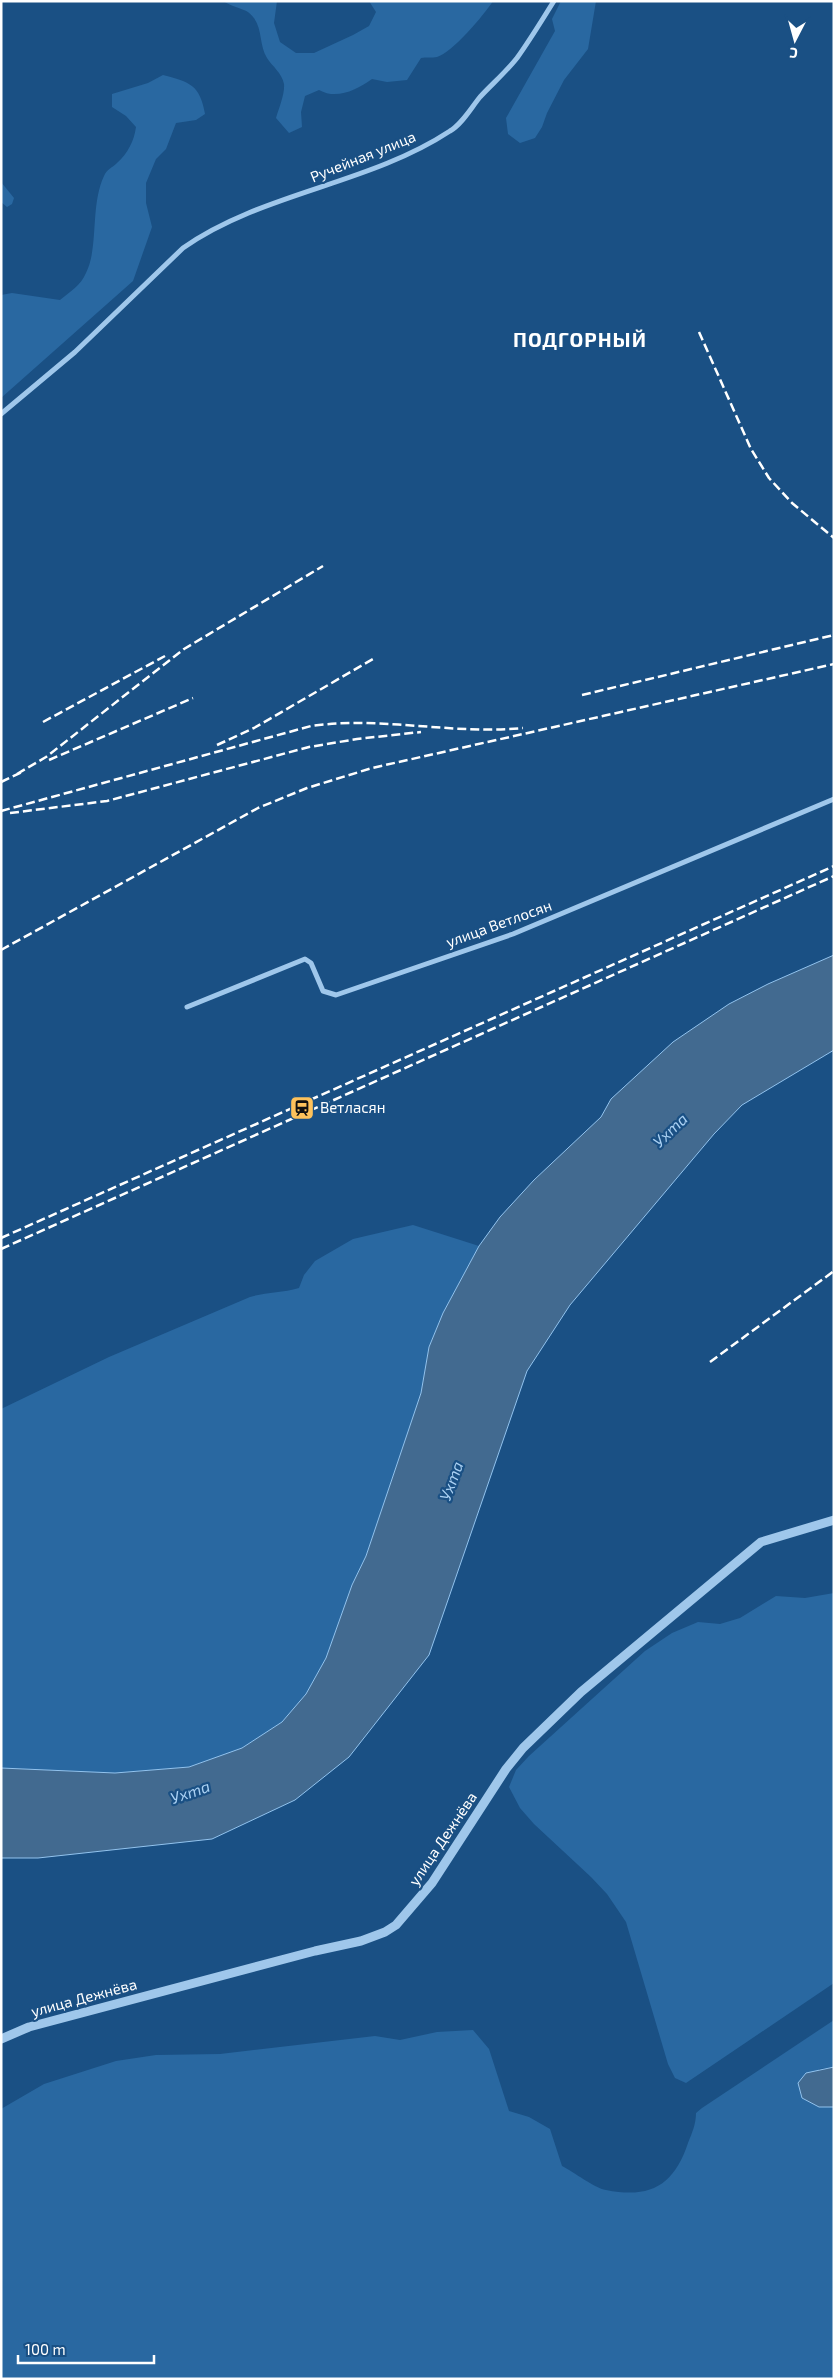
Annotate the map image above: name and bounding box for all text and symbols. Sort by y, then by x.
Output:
north arrow [770,15,820,65]
text: С [789,45,799,62]
street label: Ручейная улица [307,127,418,186]
district label: ПОДГОРНЫЙ [513,327,647,351]
street label: улица Ветлосян [443,896,554,951]
station icon: Ветласян [289,1095,315,1121]
place label: Ветласян [320,1098,385,1116]
water label: Ухта [648,1109,691,1151]
water label: Ухта [435,1459,466,1503]
water label: Ухта [168,1776,212,1807]
street label: улица Дежнёва [404,1788,481,1889]
street label: улица Дежнёва [29,1974,139,2021]
scale bar [18,2332,154,2364]
text: 100 m [25,2340,66,2358]

